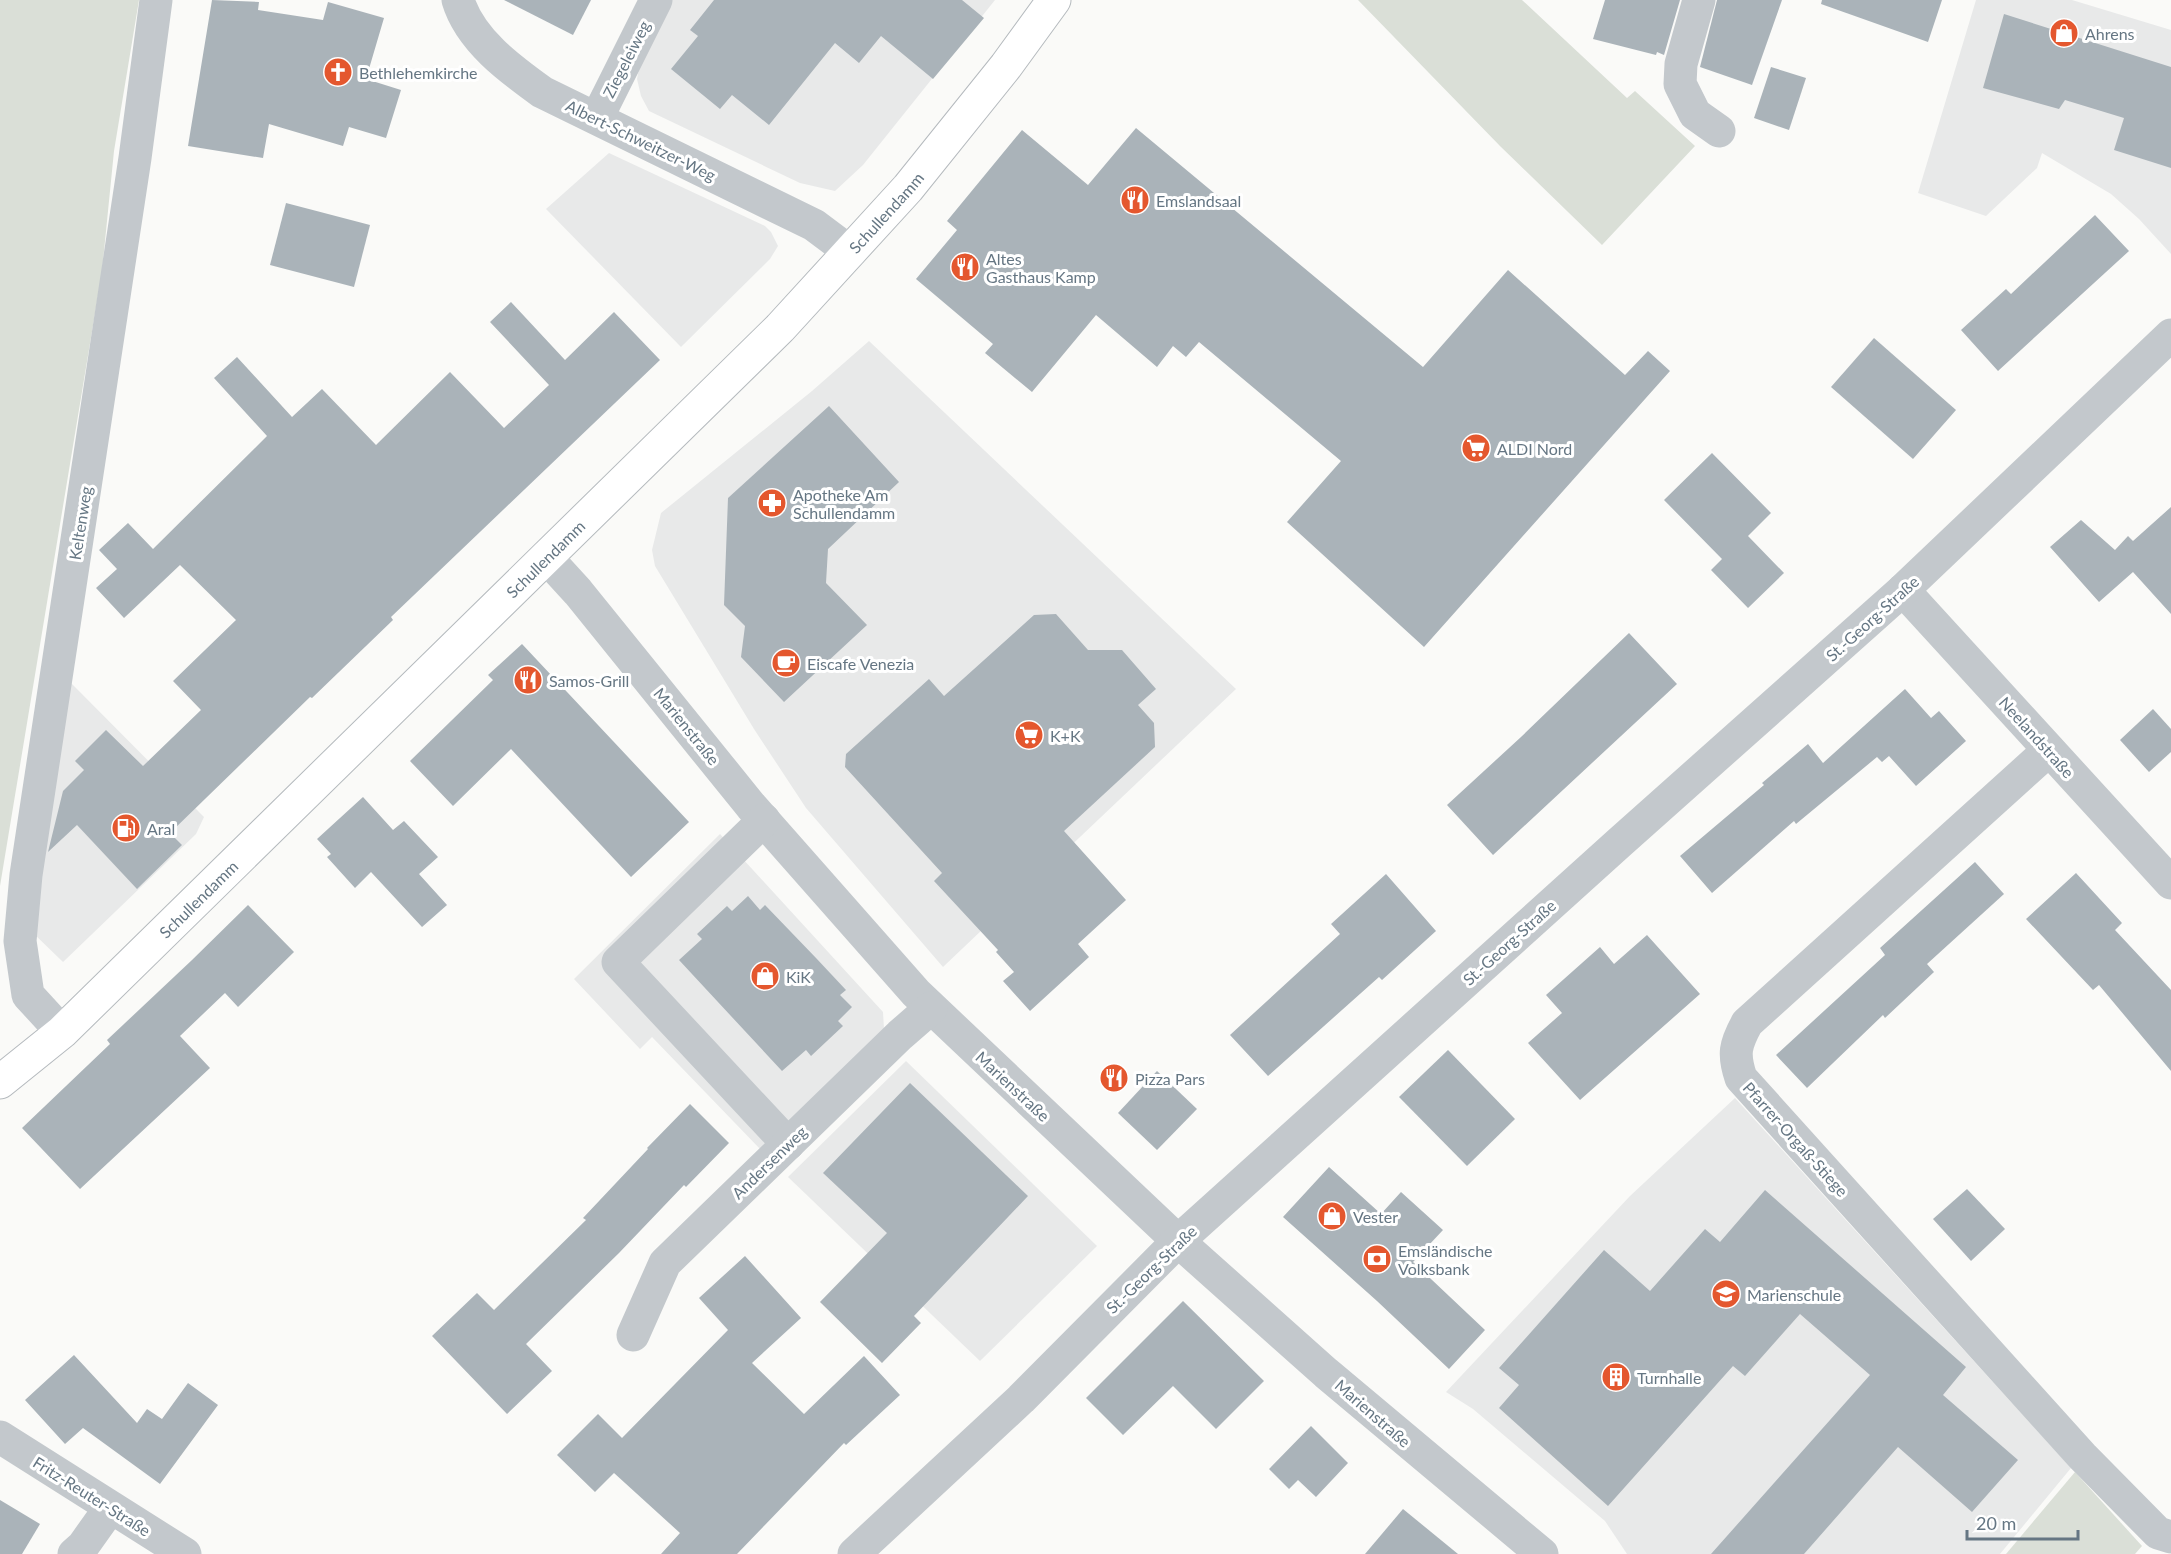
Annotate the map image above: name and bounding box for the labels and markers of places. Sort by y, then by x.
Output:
shop icon: Ahrens [2048,17,2080,49]
place label: Ahrens [2085,24,2135,43]
church icon: Bethlehemkirche [322,56,354,88]
place label: Bethlehemkirche [359,63,478,82]
restaurant icon: Emslandsaal [1119,184,1151,216]
place label: Emslandsaal [1156,191,1241,210]
place label: Altes Gasthaus Kamp [986,249,1096,286]
restaurant icon: Altes Gasthaus Kamp [949,251,981,283]
supermarket icon: ALDI Nord [1460,432,1492,464]
place label: ALDI Nord [1497,439,1572,458]
place label: Apotheke Am Schullendamm [793,485,895,522]
pharmacy icon: Apotheke Am Schullendamm [756,487,788,519]
cafe icon: Eiscafe Venezia [770,647,802,679]
place label: Eiscafe Venezia [807,654,914,673]
restaurant icon: Samos-Grill [512,664,544,696]
place label: Samos-Grill [549,671,629,690]
supermarket icon: K+K [1013,719,1045,751]
place label: K+K [1050,726,1081,745]
fuel station icon: Aral [110,812,142,844]
place label: Aral [147,819,175,838]
shop icon: KiK [749,960,781,992]
place label: KiK [786,967,811,986]
restaurant icon: Pizza Pars [1098,1062,1130,1094]
place label: Pizza Pars [1135,1069,1205,1088]
shop icon: Vester [1316,1200,1348,1232]
place label: Vester [1353,1207,1398,1226]
place label: Emsländische Volksbank [1398,1241,1493,1278]
bank icon: Emsländische Volksbank [1361,1243,1393,1275]
school or university icon: Marienschule [1710,1278,1742,1310]
place label: Marienschule [1747,1285,1841,1304]
building icon: Turnhalle [1600,1361,1632,1393]
place label: Turnhalle [1637,1368,1701,1387]

